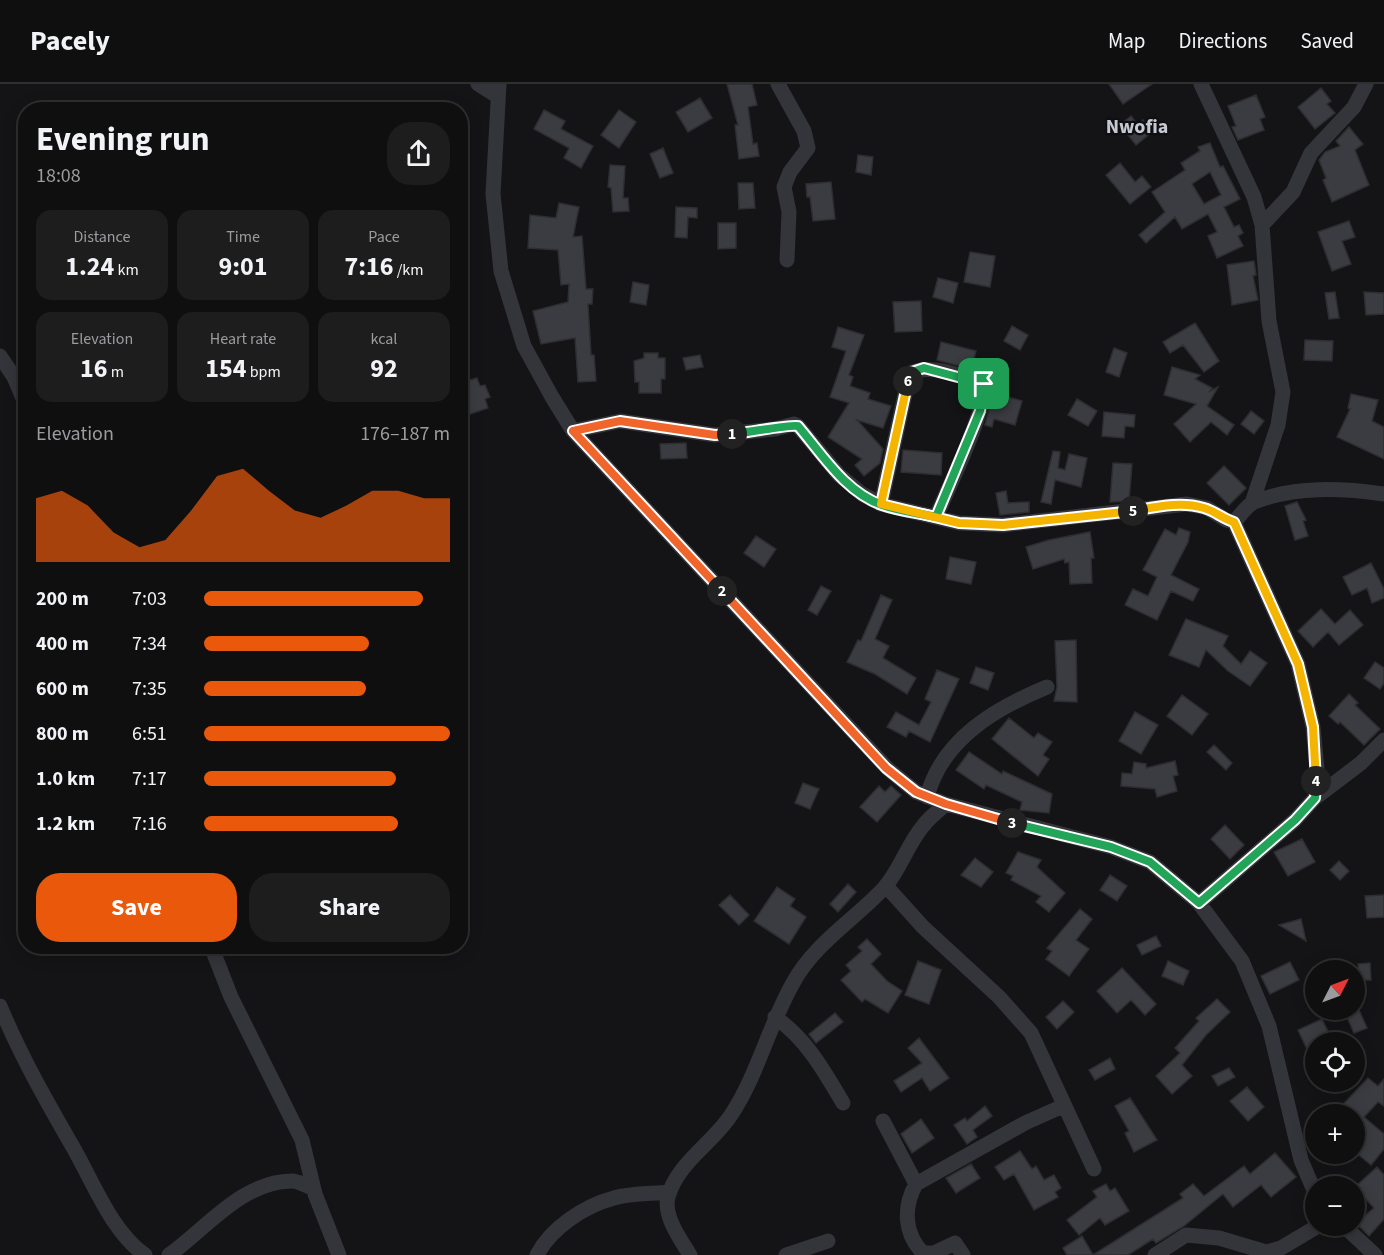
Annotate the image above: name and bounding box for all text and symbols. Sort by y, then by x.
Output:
text: Pacely [30,21,110,61]
text: Map [1108,26,1146,56]
text: Directions [1179,26,1267,56]
text: Saved [1300,26,1354,56]
district label: Nwofia [1106,113,1168,141]
text: Evening run [36,116,210,163]
button: share [387,122,450,185]
text: 18:08 [36,162,81,190]
text: Distance [74,226,130,248]
text: Time [226,226,260,248]
text: Pace [368,226,400,248]
text: 1.24 [65,248,114,285]
text: 9:01 [219,248,267,285]
text: 7:16 [345,248,394,285]
text: km [114,259,139,281]
text: /km [394,259,423,281]
text: Elevation [71,328,133,350]
text: Heart rate [210,328,276,350]
text: kcal [371,328,397,350]
text: 16 [80,350,108,387]
text: 154 [205,350,246,387]
text: 92 [370,350,398,387]
pin [958,358,1009,409]
text: m [108,361,124,383]
text: bpm [246,361,281,383]
pin: 6 [893,366,923,396]
icon: arrive [967,367,1000,400]
text: 6 [904,370,912,392]
pin: 1 [717,419,747,449]
text: Elevation [36,420,114,448]
text: 176–187 m [360,420,450,448]
text: 1 [728,423,736,445]
pin: 5 [1118,496,1148,526]
text: 5 [1129,500,1137,522]
pin: 2 [707,576,737,606]
text: 2 [718,580,726,602]
text: 200 m [36,585,89,613]
text: 7:03 [132,585,167,613]
text: 400 m [36,630,89,658]
text: 7:34 [132,630,167,658]
text: 600 m [36,675,89,703]
text: 7:35 [132,675,167,703]
text: 800 m [36,720,89,748]
text: 6:51 [132,720,167,748]
text: 1.0 km [36,765,95,793]
text: 7:17 [132,765,167,793]
pin: 4 [1301,766,1331,796]
text: 4 [1312,770,1320,792]
pin: 3 [997,808,1027,838]
text: 1.2 km [36,810,95,838]
text: 7:16 [132,810,167,838]
text: 3 [1008,812,1016,834]
button: Save [36,873,237,942]
button: Share [249,873,450,942]
north arrow [1305,960,1365,1020]
map controls [1305,960,1365,1236]
button: locate [1305,1032,1365,1092]
button: + [1305,1104,1365,1164]
button: − [1305,1176,1365,1236]

